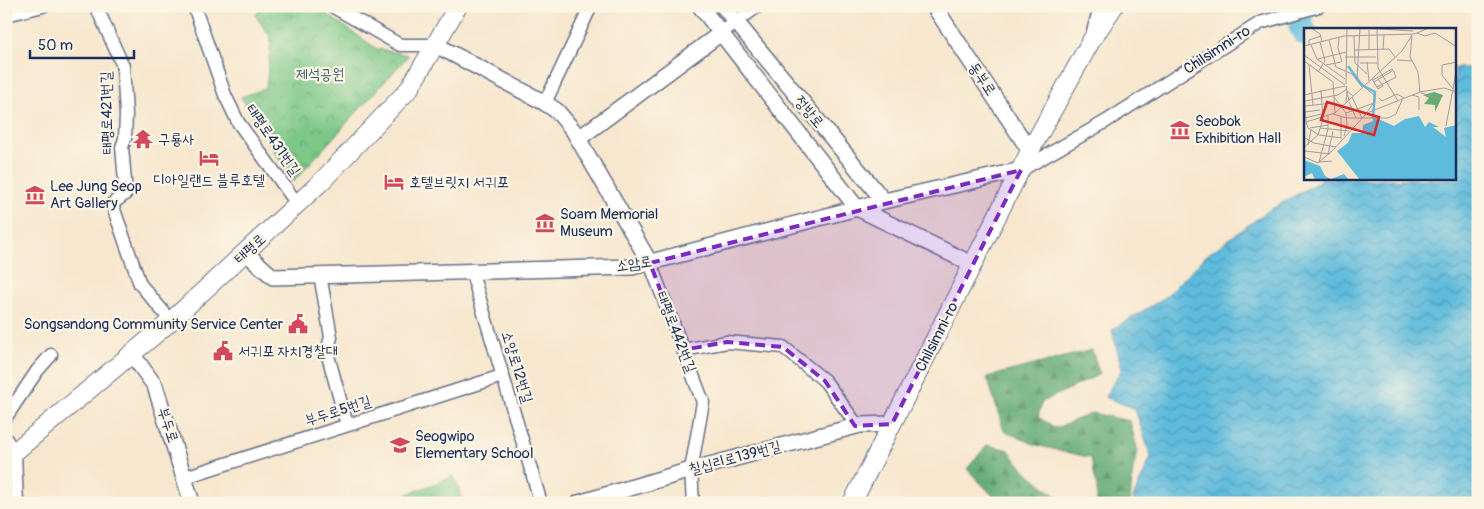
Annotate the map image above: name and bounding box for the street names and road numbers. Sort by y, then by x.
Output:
street label: Chilsimni-ro [1180,21,1254,79]
street label: 동부로 [964,59,1000,99]
street label: 태평로421번길 [97,71,117,155]
street label: 정방로 [790,92,828,132]
street label: 태평로431번길 [241,100,305,180]
street label: 태평로 [230,230,270,268]
street label: 소암로 [615,252,653,276]
street label: 태평로442번길 [652,288,700,376]
street label: Chilsimni-ro [911,299,963,375]
street label: 소양로12번길 [497,329,537,405]
street label: 부두로5번길 [302,391,374,431]
street label: 부두로 [153,405,183,445]
street label: 칠십리로139번길 [687,437,783,479]

